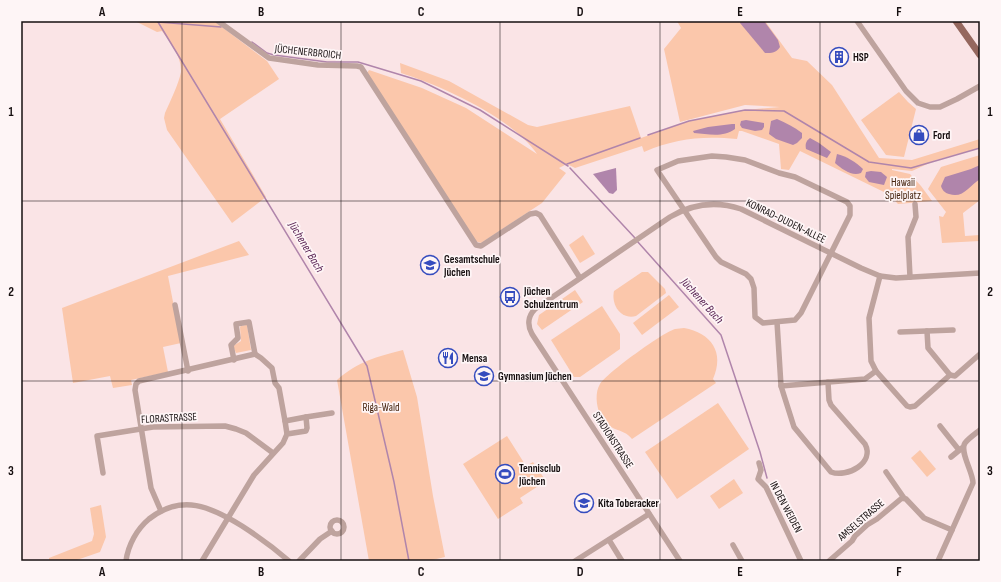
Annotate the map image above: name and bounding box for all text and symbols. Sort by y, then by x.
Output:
text: A [98,4,106,20]
text: B [258,4,264,20]
text: C [418,4,425,20]
text: D [577,4,584,20]
text: E [737,4,743,20]
text: F [896,4,902,20]
street label: JÜCHENERBROICH [273,42,342,62]
building icon: HSP [828,46,850,68]
place label: HSP [853,51,869,64]
text: 1 [8,104,14,120]
text: 1 [987,104,993,120]
shop icon: Ford [908,124,930,146]
place label: Ford [933,129,950,142]
park label: Hawaii Spielplatz [885,176,921,202]
street label: KONRAD-DUDEN-ALLEE [744,196,828,246]
water label: Jüchener Bach [284,218,327,275]
place label: Gesamtschule Jüchen [443,253,500,279]
school or university icon: Gesamtschule Jüchen [419,254,441,276]
water label: Jüchener Bach [677,274,726,327]
text: 2 [8,284,14,300]
text: 2 [987,284,993,300]
place label: Jüchen Schulzentrum [523,285,578,311]
bus stop icon: Jüchen Schulzentrum [499,286,521,308]
restaurant icon: Mensa [437,347,459,369]
place label: Mensa [462,352,488,365]
school or university icon: Gymnasium Jüchen [473,365,495,387]
place label: Gymnasium Jüchen [498,370,572,383]
park label: Riga-Wald [362,401,400,414]
street label: STADIONSTRASSE [590,409,636,471]
street label: FLORASTRASSE [141,410,197,426]
place label: Tennisclub Jüchen [518,462,561,488]
text: 3 [8,463,14,479]
sports icon: Tennisclub Jüchen [494,463,516,485]
text: 3 [987,463,993,479]
street label: IN DEN WEIDEN [767,479,805,535]
school or university icon: Kita Toberacker [573,492,595,514]
street label: AMSELSTRASSE [834,496,887,544]
place label: Kita Toberacker [598,497,659,510]
text: A [98,564,106,580]
text: B [258,564,264,580]
text: C [418,564,425,580]
text: D [577,564,584,580]
text: E [737,564,743,580]
text: F [896,564,902,580]

